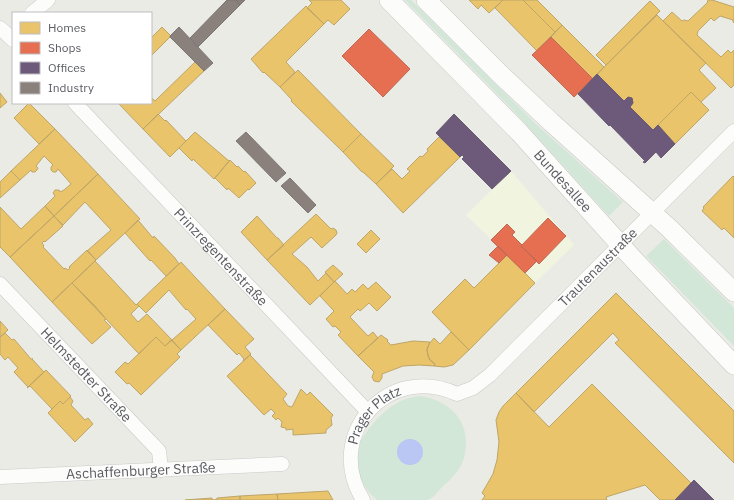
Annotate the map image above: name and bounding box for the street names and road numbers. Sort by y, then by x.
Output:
street label: Bundesallee [530,146,596,216]
street label: Prinzregentenstraße [170,204,272,310]
street label: Trautenaustraße [554,224,641,311]
street label: Helmstedter Straße [37,323,136,426]
street label: Prager Platz [343,381,404,446]
street label: Aschaffenburger Straße [66,458,216,483]

